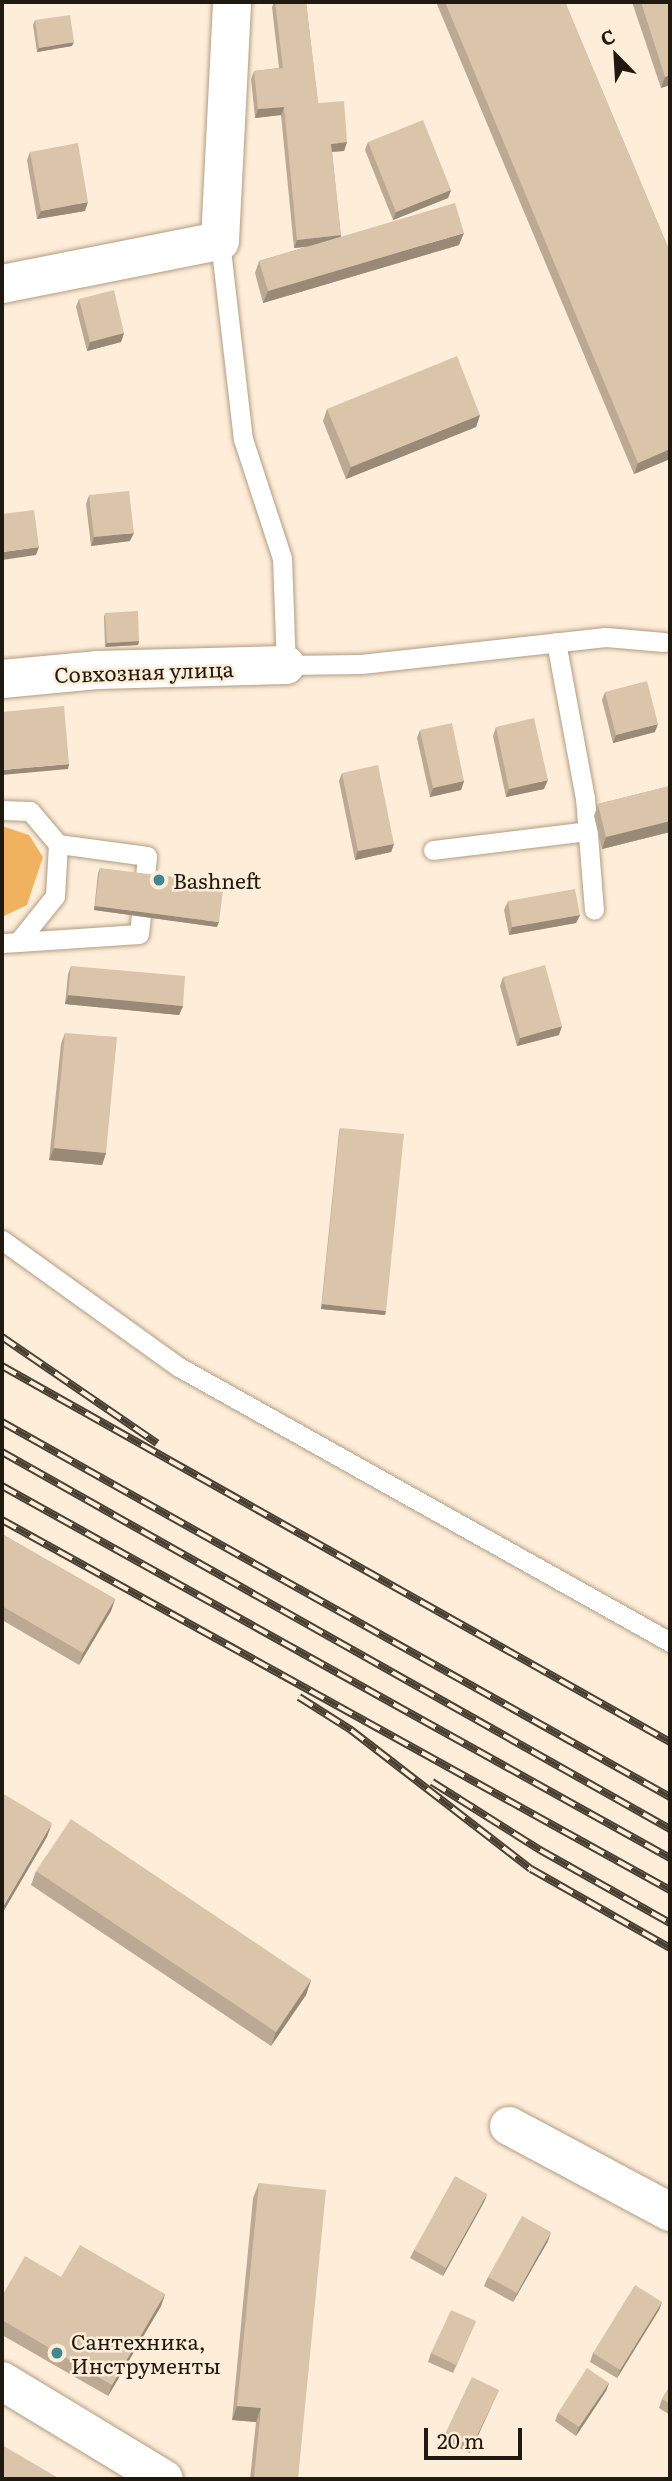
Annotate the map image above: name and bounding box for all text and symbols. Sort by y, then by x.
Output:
north arrow [581,21,651,91]
text: С [596,21,619,52]
street label: Совхозная улица [54,655,234,687]
place label: Bashneft [173,867,261,893]
marker: Bashneft [151,872,167,888]
place label: Сантехника, Инструменты [71,2328,221,2378]
marker: Сантехника, Инструменты [49,2345,65,2361]
scale bar [427,2414,525,2458]
text: 20 m [437,2424,484,2455]

